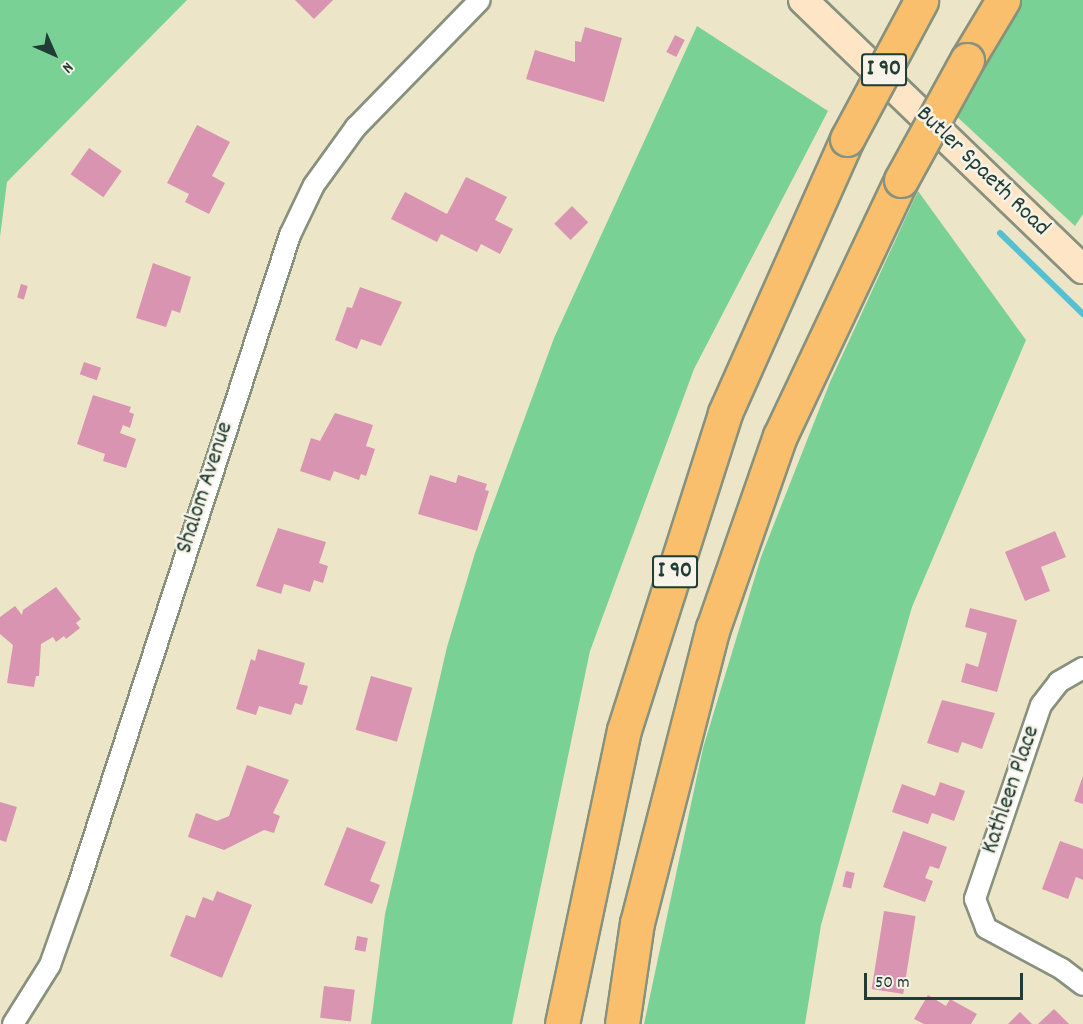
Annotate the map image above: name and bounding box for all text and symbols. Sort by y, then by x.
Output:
north arrow [24,24,84,84]
road number: I 90 [860,51,908,89]
text: N [56,56,78,78]
street label: Butler Spaeth Road [909,101,1055,243]
street label: Shalom Avenue [171,418,241,558]
road number: I 90 [651,553,699,591]
street label: Kathleen Place [977,722,1047,858]
scale bar [867,961,1026,999]
text: 50 m [875,971,910,996]

